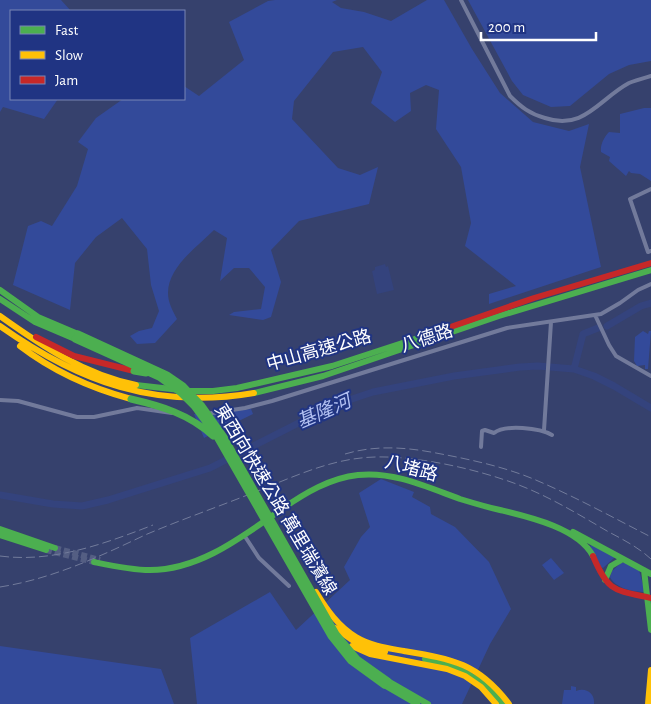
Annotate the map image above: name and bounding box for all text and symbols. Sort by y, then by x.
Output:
legend [10,10,185,100]
scale bar [481,10,596,42]
text: 200 m [488,20,525,35]
text: Fast [55,23,79,38]
text: Slow [55,48,83,63]
text: Jam [55,73,78,88]
street label: 八德路 [398,320,455,356]
street label: 中山高速公路 [264,326,373,375]
water label: 基隆河 [294,389,358,432]
street label: 東西向快速公路 萬里瑞濱線 [211,400,341,598]
street label: 八堵路 [383,451,440,485]

